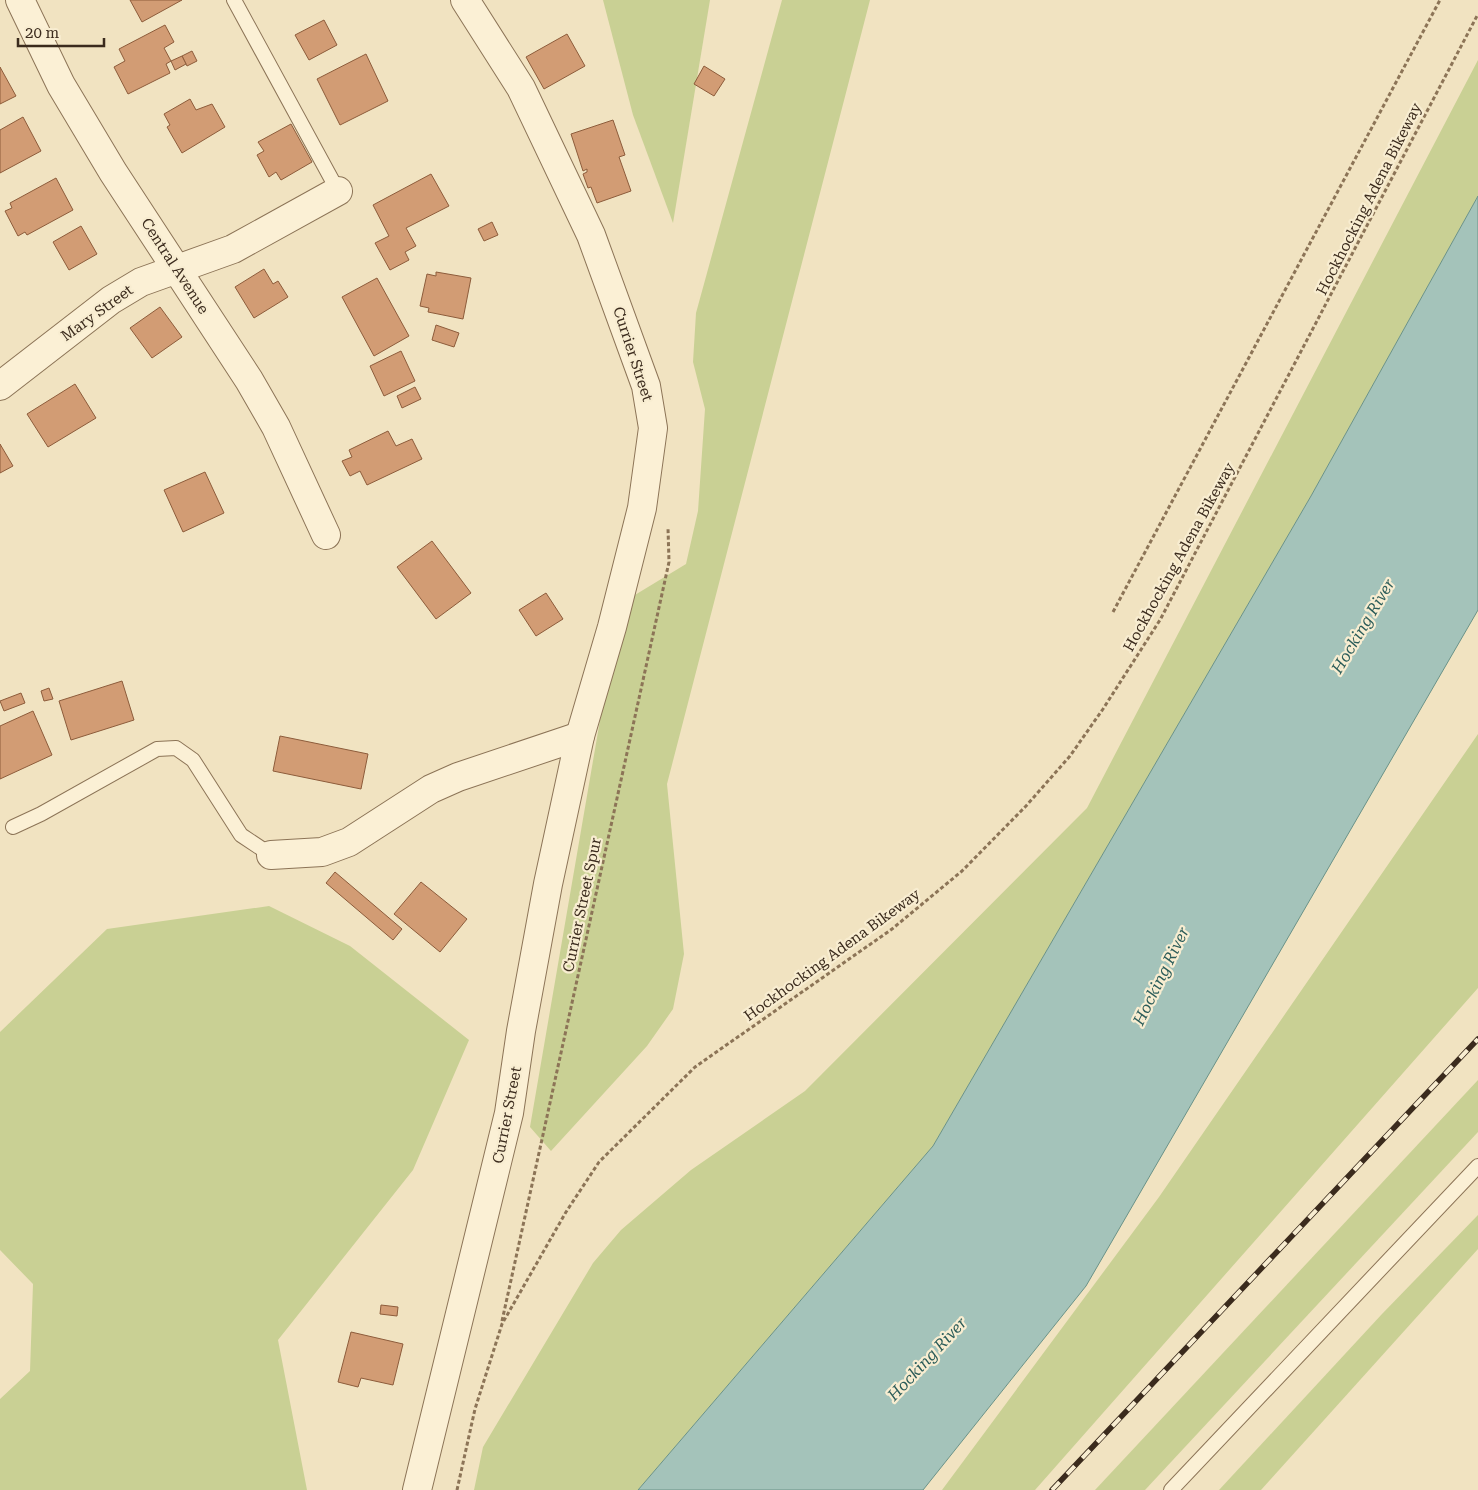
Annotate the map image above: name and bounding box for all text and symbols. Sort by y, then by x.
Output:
scale bar [18,15,104,47]
text: 20 m [25,24,60,42]
street label: Hockhocking Adena Bikeway [1313,100,1426,298]
street label: Central Avenue [137,215,213,317]
street label: Mary Street [58,281,137,345]
street label: Currier Street [609,304,657,404]
street label: Hockhocking Adena Bikeway [1119,459,1239,655]
water label: Hocking River [1327,575,1399,678]
street label: Currier Street Spur [559,836,605,974]
street label: Hockhocking Adena Bikeway [740,885,924,1025]
water label: Hocking River [1129,924,1193,1029]
street label: Currier Street [489,1065,525,1165]
water label: Hocking River [883,1313,971,1405]

